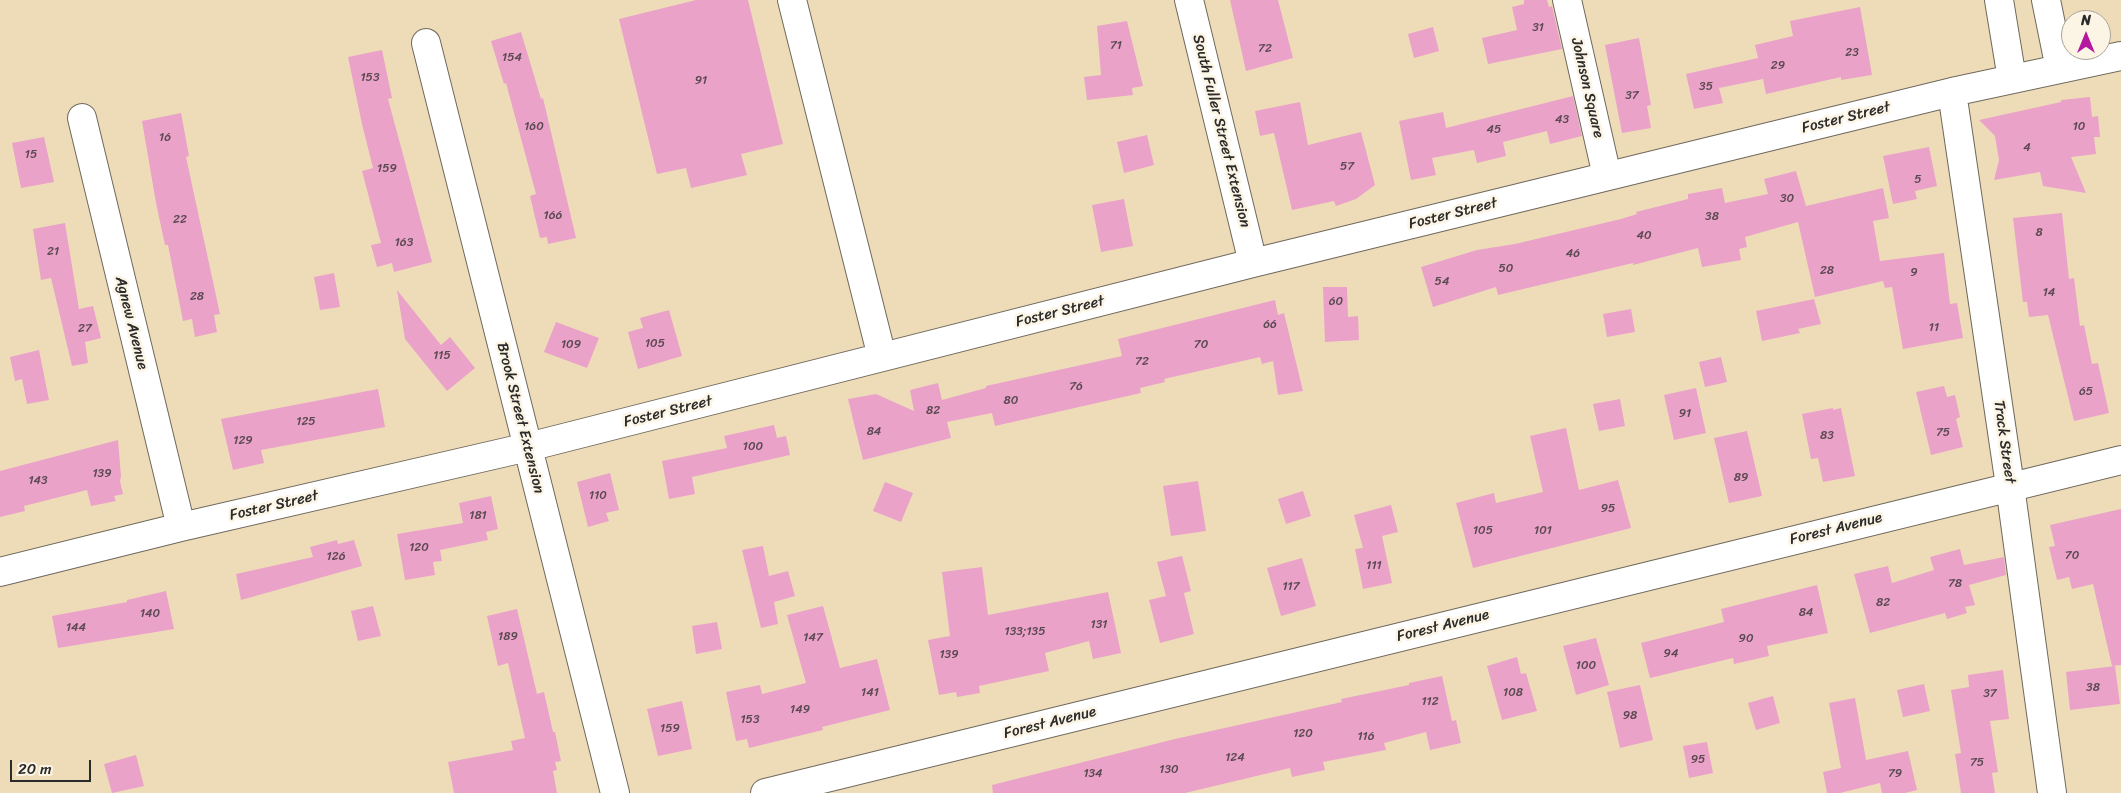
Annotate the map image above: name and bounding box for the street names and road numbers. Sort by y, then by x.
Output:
street label: South Fuller Street Extension [1188,33,1254,229]
street label: Johnson Square [1567,36,1607,140]
street label: Foster Street [1800,98,1892,138]
street label: Foster Street [1407,194,1499,234]
street label: Agnew Avenue [111,275,151,371]
street label: Foster Street [1014,292,1106,332]
street label: Brook Street Extension [492,341,548,495]
street label: Foster Street [622,392,714,432]
street label: Track Street [1989,399,2019,485]
street label: Foster Street [228,487,320,525]
street label: Forest Avenue [1788,509,1884,549]
street label: Forest Avenue [1395,606,1491,646]
street label: Forest Avenue [1002,703,1098,743]

